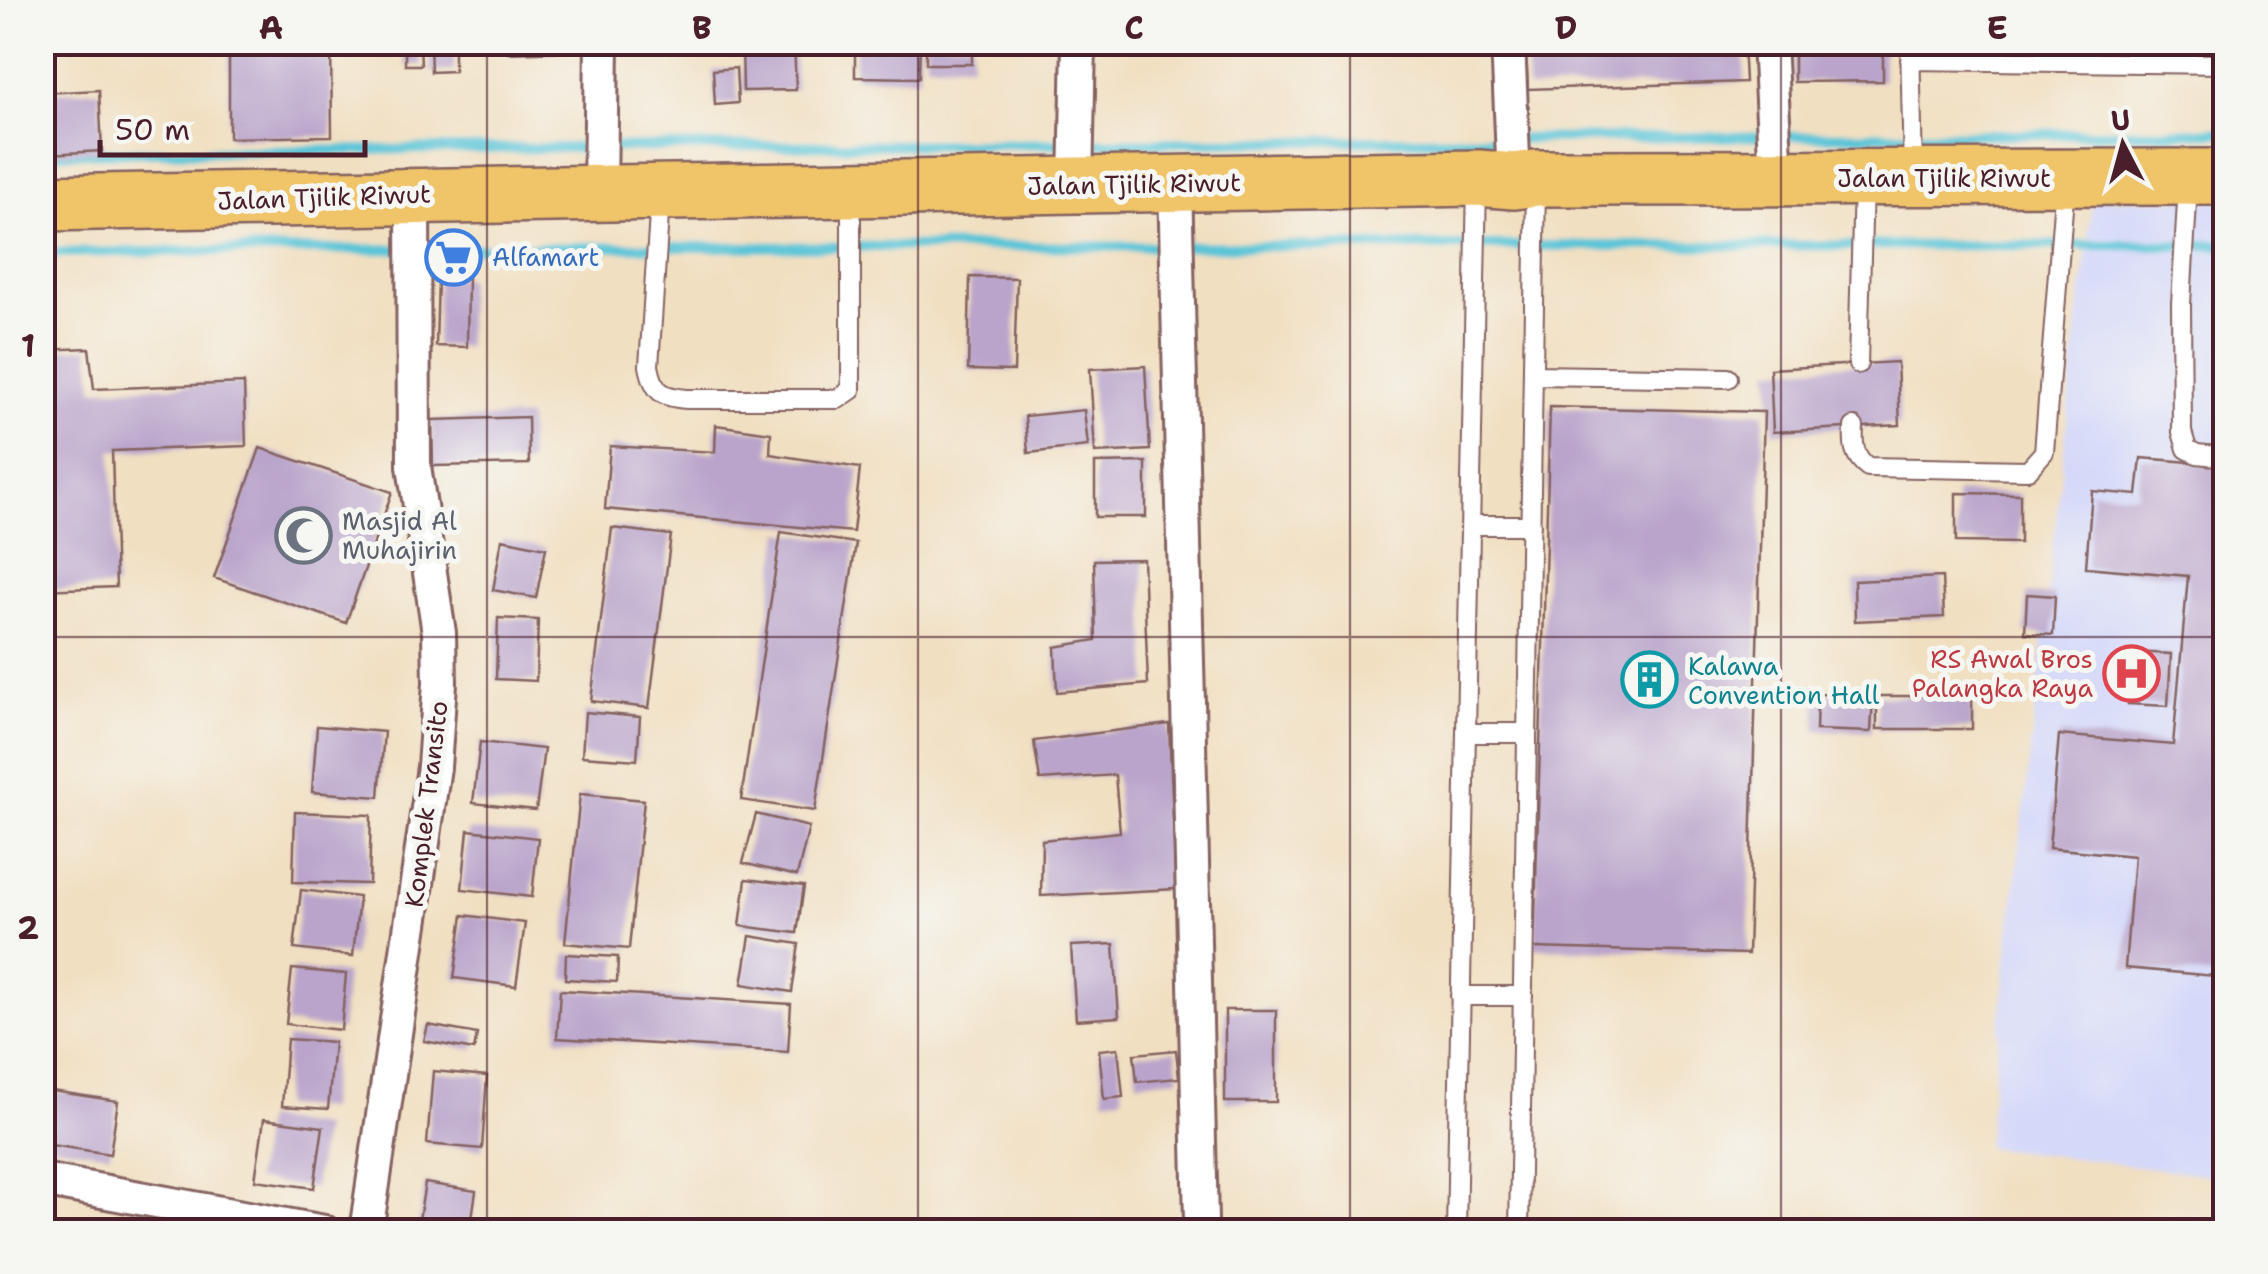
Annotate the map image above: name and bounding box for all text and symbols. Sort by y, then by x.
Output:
text: A [259,6,283,49]
text: B [692,6,712,49]
text: C [1124,6,1144,49]
text: D [1555,6,1577,49]
text: E [1986,6,2008,49]
scale bar [100,95,365,157]
north arrow [2073,95,2173,195]
text: U [2109,100,2132,140]
text: 50 m [115,109,190,150]
street label: Jalan Tjilik Riwut [1837,161,2051,195]
street label: Jalan Tjilik Riwut [1027,165,1241,203]
street label: Jalan Tjilik Riwut [216,176,432,218]
supermarket icon: Alfamart [423,227,483,287]
place label: Alfamart [492,240,600,274]
text: 1 [21,324,35,367]
place label: Masjid Al Muhajirin [342,504,457,567]
mosque icon: Masjid Al Muhajirin [273,505,333,565]
place label: RS Awal Bros Palangka Raya [1912,642,2093,705]
hospital icon: RS Awal Bros Palangka Raya [2102,643,2162,703]
place label: Kalawa Convention Hall [1688,649,1880,712]
building icon: Kalawa Convention Hall [1619,650,1679,710]
street label: Komplek Transito [396,699,456,909]
text: 2 [17,906,39,949]

